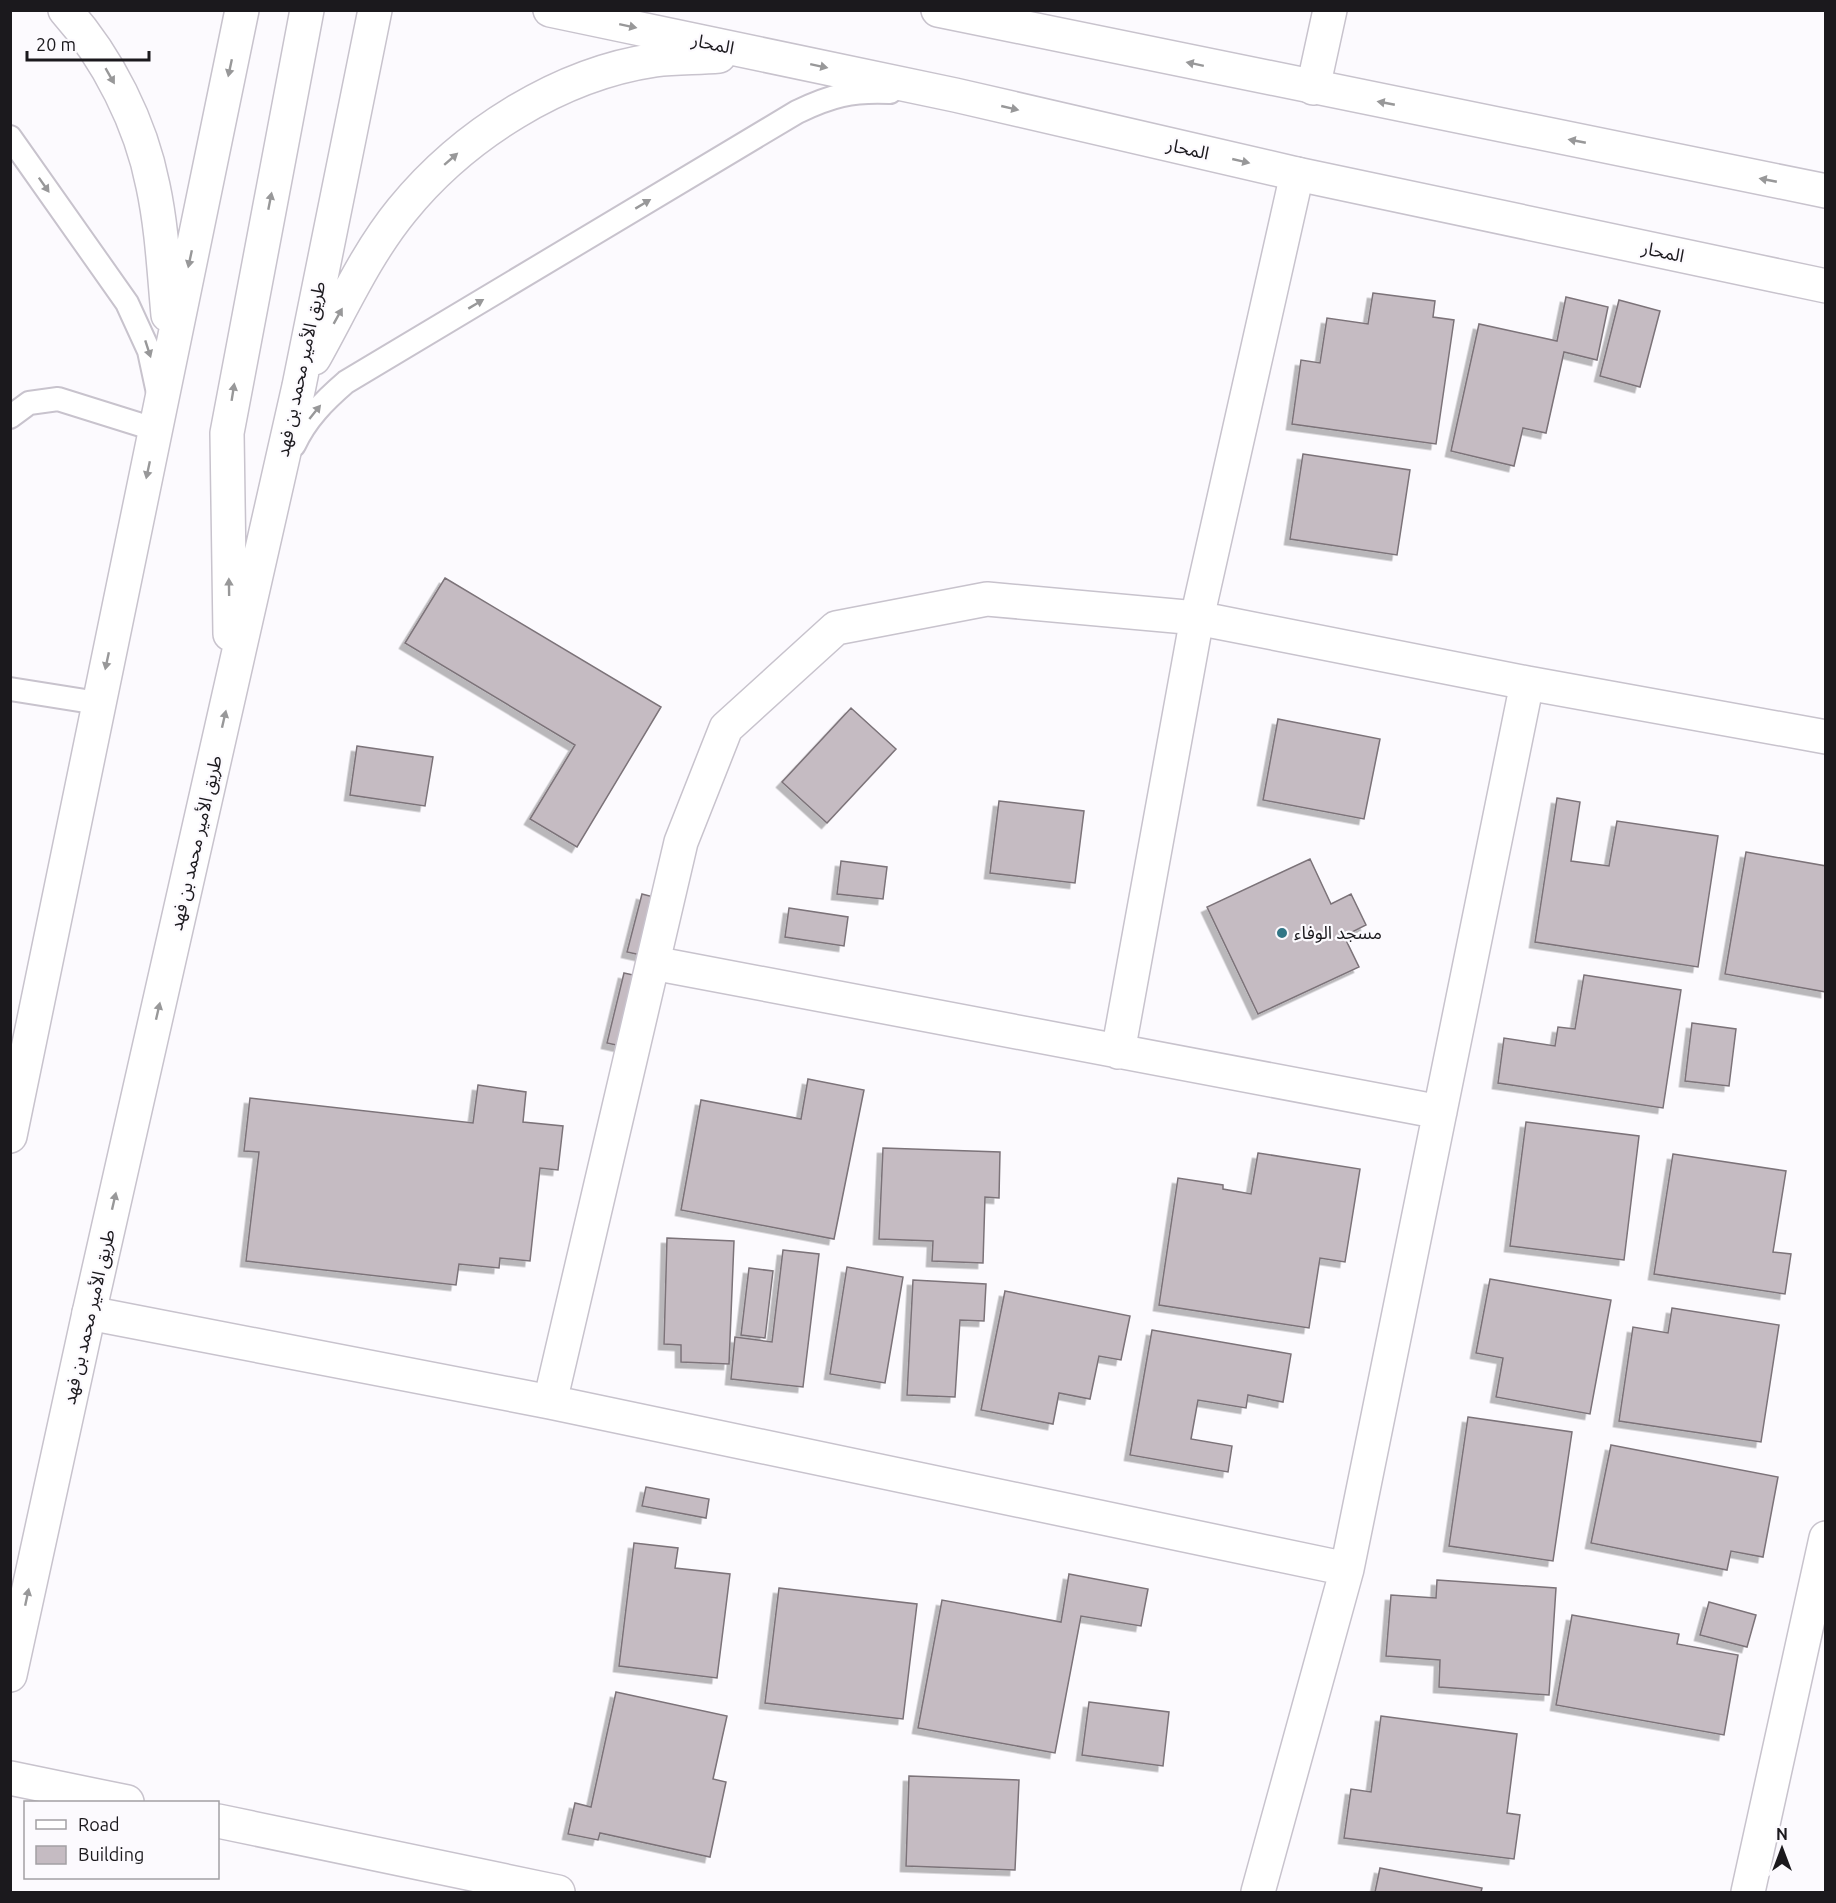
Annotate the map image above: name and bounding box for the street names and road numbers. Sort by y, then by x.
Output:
street label: المحار [689,29,736,59]
street label: المحار [1164,133,1211,165]
street label: المحار [1639,237,1686,267]
street label: طريق الأمير محمد بن فهد [272,279,330,459]
street label: طريق الأمير محمد بن فهد [165,753,227,933]
street label: طريق الأمير محمد بن فهد [58,1227,120,1407]

